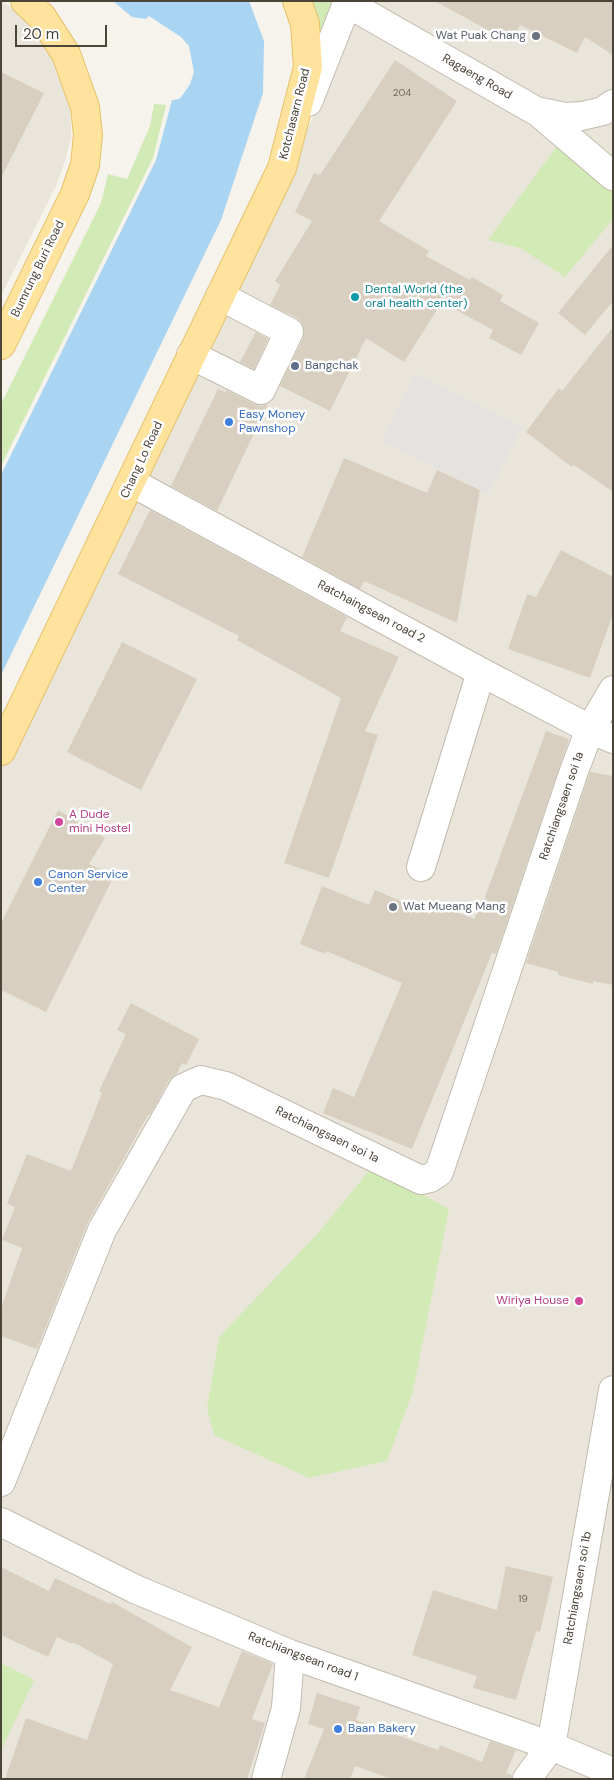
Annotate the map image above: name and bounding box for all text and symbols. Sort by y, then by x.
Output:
scale bar [18,15,110,47]
text: 20 m [23,24,59,44]
place label: Wat Puak Chang [435,29,526,43]
marker: Wat Puak Chang [530,30,542,42]
street label: Ragaeng Road [440,51,514,103]
street label: Kotchasarn Road [277,67,313,161]
house number: 204 [393,87,411,99]
street label: Bumrung Buri Road [8,218,68,320]
place label: Dental World (the oral health center) [365,283,468,311]
marker: Dental World (the oral health center) [349,291,361,303]
place label: Bangchak [305,359,358,373]
marker: Bangchak [289,360,301,372]
place label: Easy Money Pawnshop [239,408,305,436]
marker: Easy Money Pawnshop [223,416,235,428]
street label: Chang Lo Road [118,419,166,501]
street label: Ratchaingsean road 2 [315,578,427,646]
street label: Ratchiangsaen soi 1a [537,750,587,862]
place label: A Dude mini Hostel [69,808,131,836]
marker: A Dude mini Hostel [53,816,65,828]
place label: Canon Service Center [48,868,128,896]
marker: Canon Service Center [32,876,44,888]
place label: Wat Mueang Mang [403,900,506,914]
marker: Wat Mueang Mang [387,901,399,913]
street label: Ratchiangsaen soi 1a [273,1104,381,1166]
place label: Wiriya House [496,1294,569,1308]
marker: Wiriya House [573,1295,585,1307]
street label: Ratchiangsaen soi 1b [561,1530,595,1646]
house number: 19 [518,1593,528,1605]
street label: Ratchiangsean road 1 [246,1629,360,1685]
place label: Baan Bakery [348,1722,416,1736]
marker: Baan Bakery [332,1723,344,1735]

